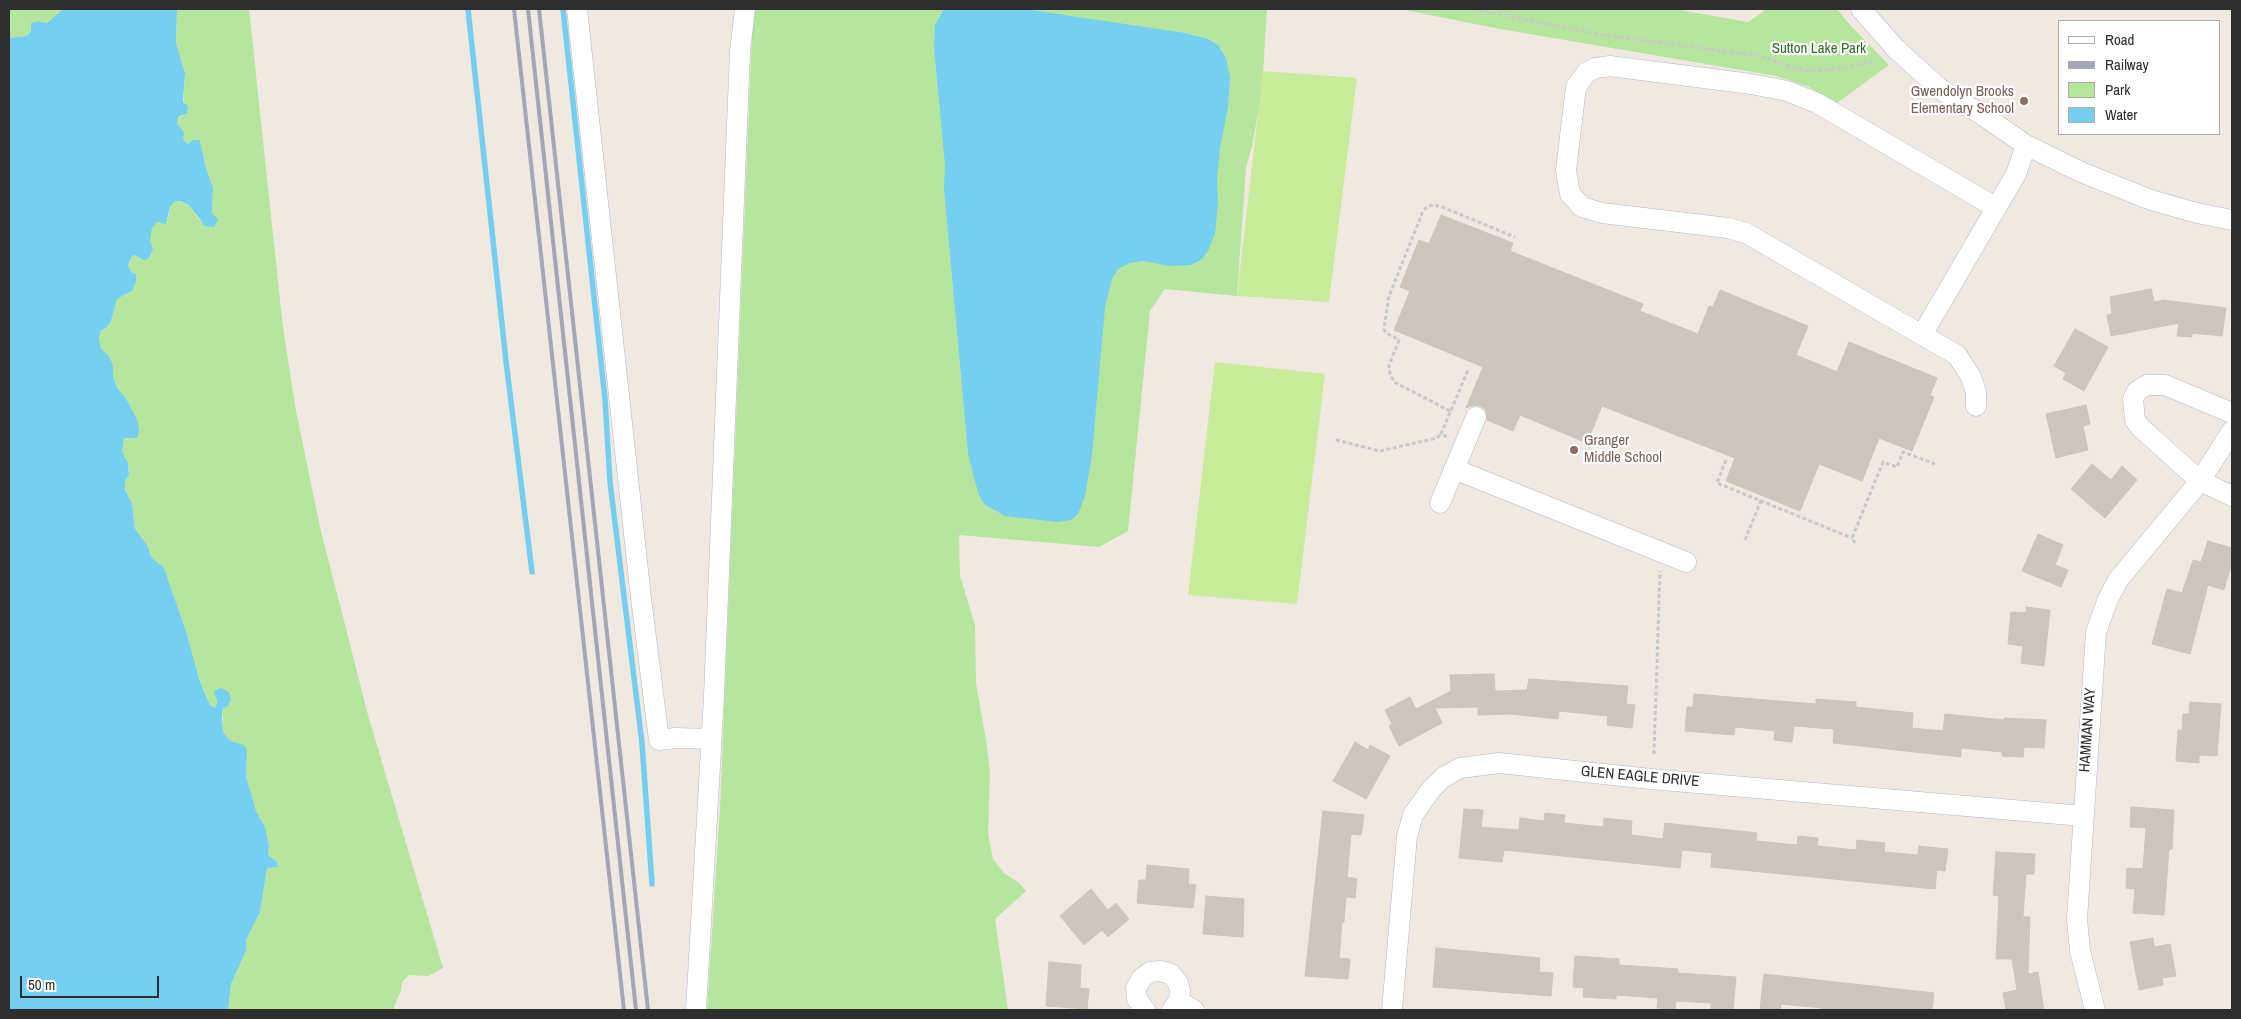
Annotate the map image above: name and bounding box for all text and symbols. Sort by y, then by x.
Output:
legend [2058,20,2221,135]
text: Road [2105,29,2134,50]
park label: Sutton Lake Park [1772,40,1866,58]
text: Railway [2105,54,2149,75]
text: Park [2105,79,2130,100]
place label: Gwendolyn Brooks Elementary School [1911,83,2014,118]
marker: Gwendolyn Brooks Elementary School [2018,95,2030,107]
text: Water [2105,104,2137,125]
place label: Granger Middle School [1584,432,1662,467]
marker: Granger Middle School [1568,444,1580,456]
street label: HAMMAN WAY [2076,687,2100,773]
street label: GLEN EAGLE DRIVE [1580,763,1700,791]
scale bar [22,966,161,998]
text: 50 m [28,974,55,995]

